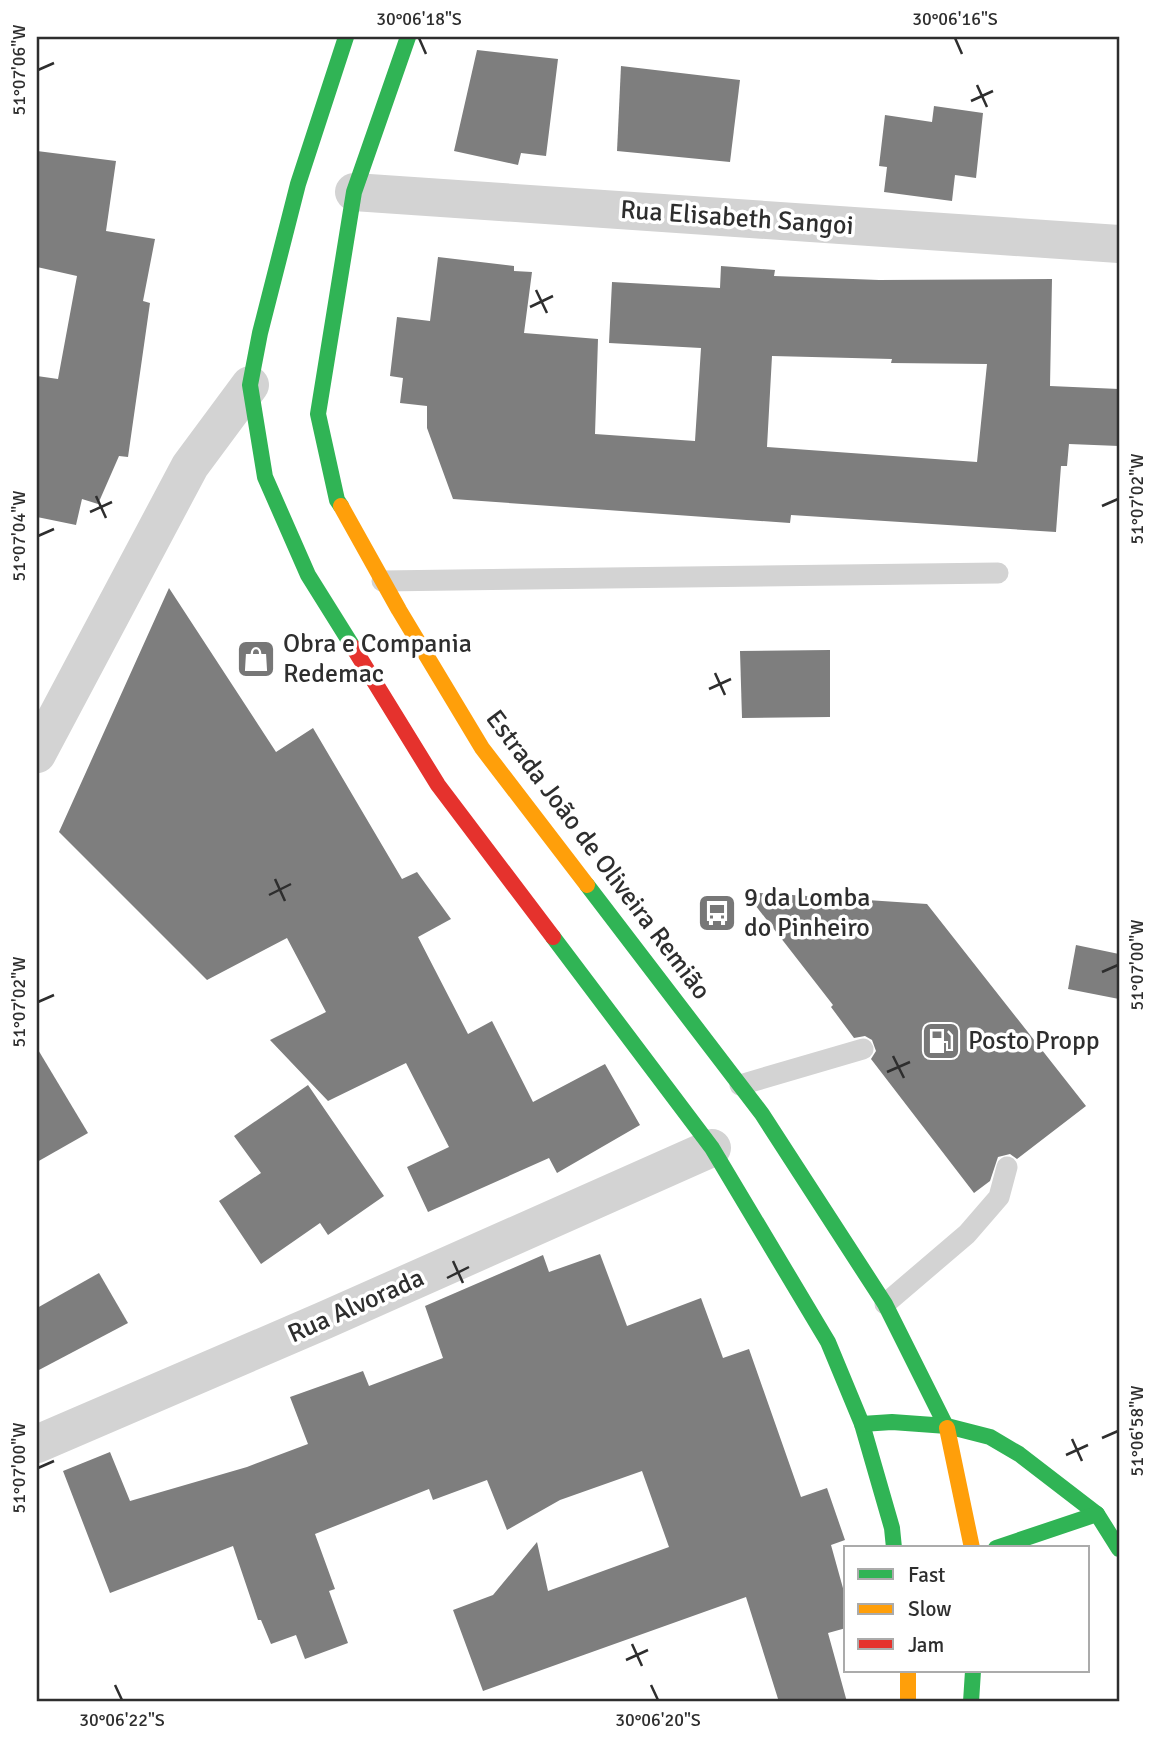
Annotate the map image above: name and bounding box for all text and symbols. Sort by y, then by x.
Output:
text: 30°06'18"S [376,8,462,30]
text: 30°06'16"S [912,8,998,30]
text: 51°07'06"W [8,25,30,115]
street label: Rua Elisabeth Sangoi [619,194,855,242]
text: 51°07'02"W [1126,454,1148,544]
text: 51°07'04"W [8,491,30,581]
place label: Obra e Compania Redemac [283,628,472,690]
shop icon: Obra e Compania Redemac [235,638,277,680]
street label: Estrada João de Oliveira Remião [479,704,717,1006]
place label: 9 da Lomba do Pinheiro [744,882,870,944]
bus stop icon: 9 da Lomba do Pinheiro [696,892,738,934]
text: 51°07'00"W [1126,920,1148,1010]
text: 51°07'02"W [8,957,30,1047]
fuel station icon: Posto Propp [920,1020,962,1062]
place label: Posto Propp [968,1025,1100,1057]
street label: Rua Alvorada [283,1262,429,1350]
text: 51°06'58"W [1126,1386,1148,1476]
text: 51°07'00"W [8,1423,30,1513]
legend [844,1546,1090,1672]
text: Fast [908,1562,945,1588]
text: Slow [908,1596,952,1622]
text: Jam [908,1632,944,1658]
text: 30°06'22"S [79,1709,165,1731]
text: 30°06'20"S [615,1709,701,1731]

